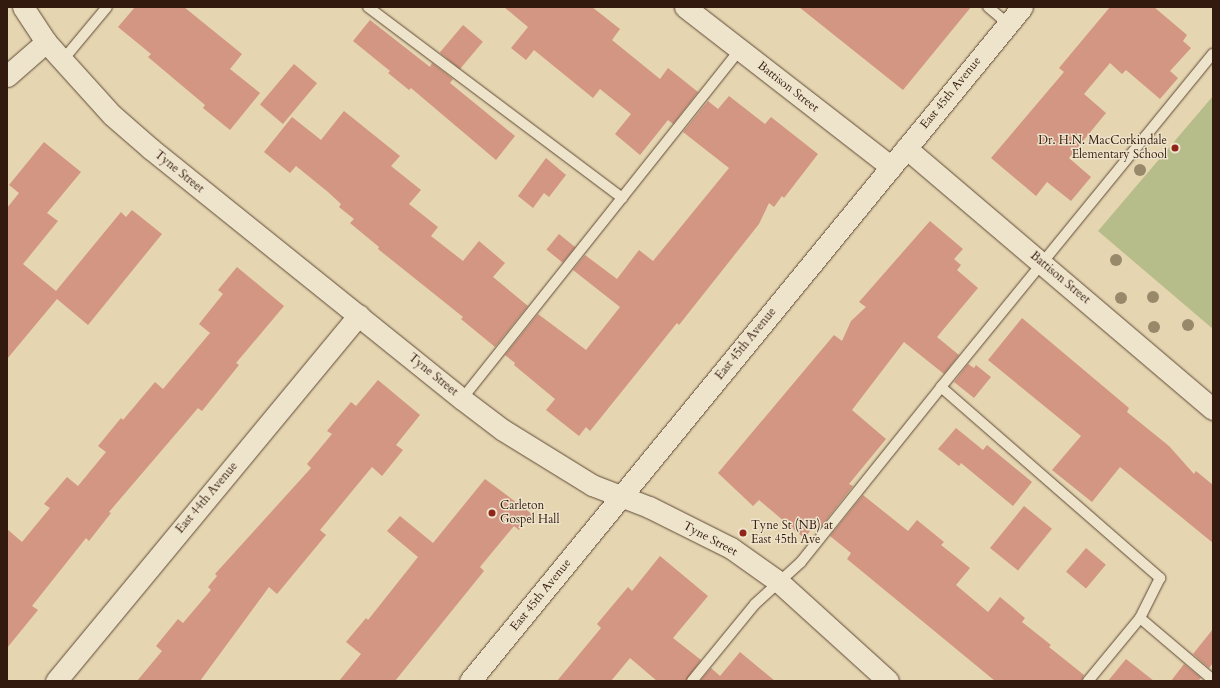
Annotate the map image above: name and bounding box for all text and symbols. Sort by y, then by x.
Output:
street label: East 45th Avenue [918,54,984,132]
street label: Battison Street [755,59,821,115]
place label: Dr. H.N. MacCorkindale Elementary School [1038,134,1167,162]
marker: Dr. H.N. MacCorkindale Elementary School [1170,143,1180,153]
street label: Tyne Street [151,148,207,196]
street label: Battison Street [1027,249,1093,307]
street label: East 45th Avenue [713,305,779,383]
street label: Tyne Street [405,351,461,399]
street label: East 44th Avenue [173,460,241,536]
place label: Carleton Gospel Hall [500,499,559,527]
marker: Carleton Gospel Hall [487,508,497,518]
street label: Tyne Street [680,519,740,559]
place label: Tyne St (NB) at East 45th Ave [751,519,833,547]
marker: Tyne St (NB) at East 45th Ave [738,528,748,538]
street label: East 45th Avenue [508,556,574,634]

